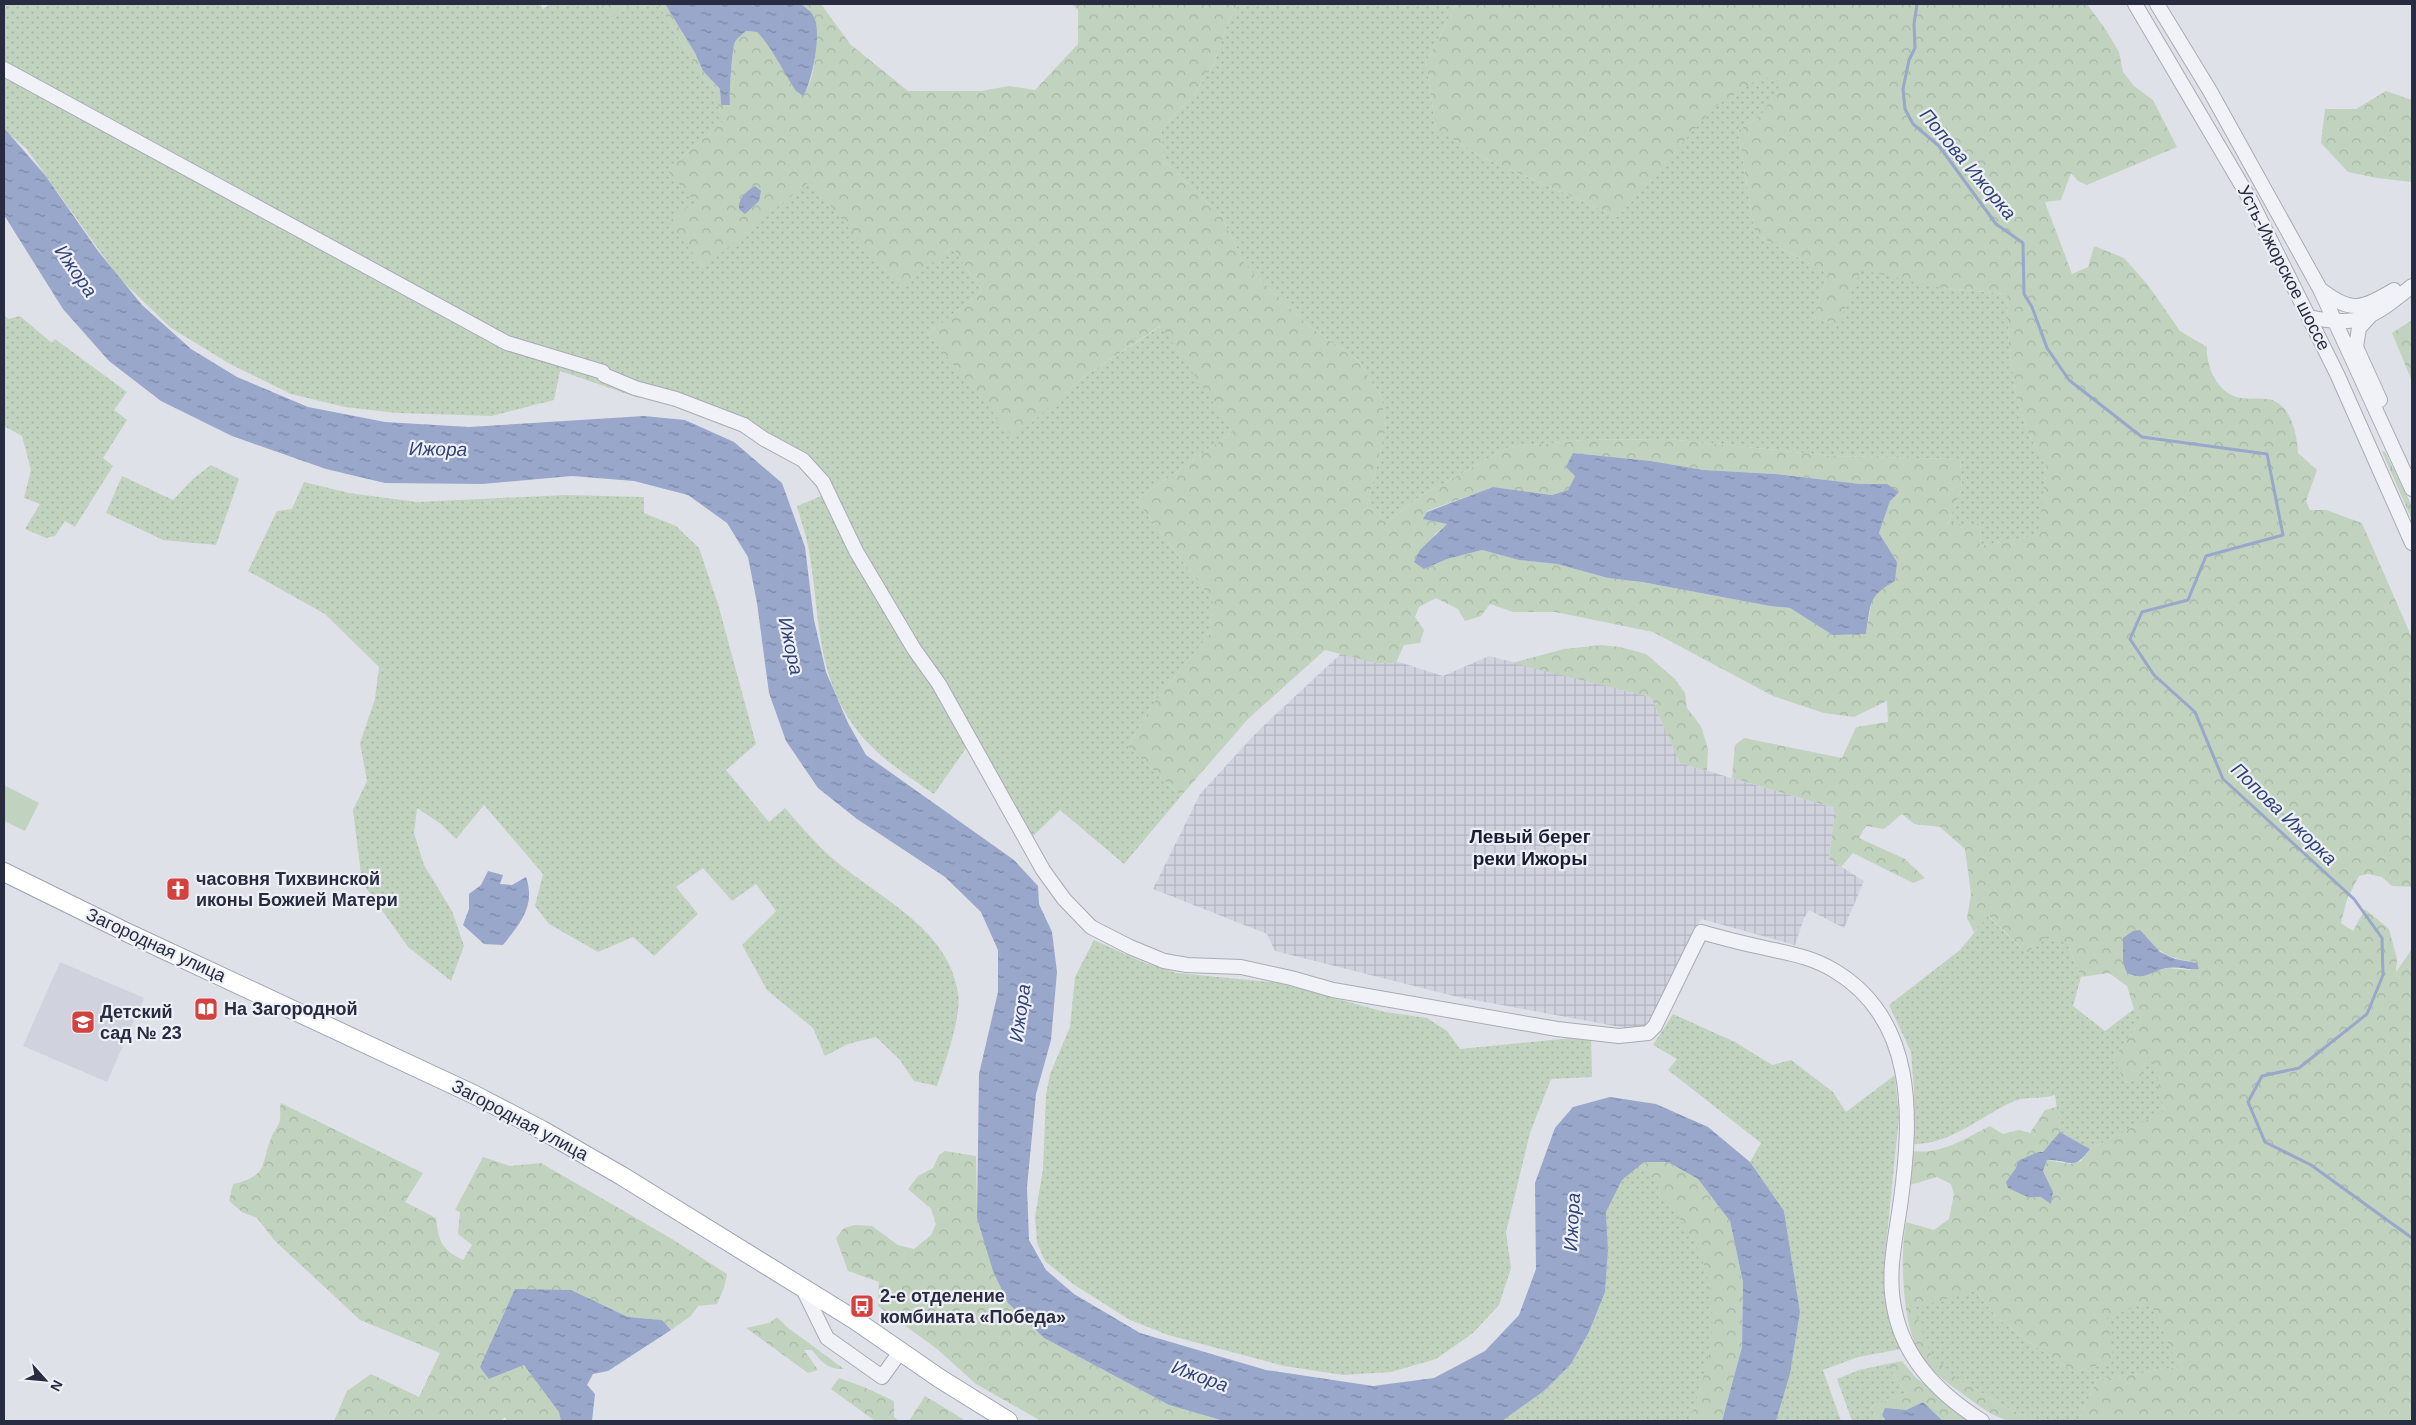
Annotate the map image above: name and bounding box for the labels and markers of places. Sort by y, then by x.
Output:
place label: часовня Тихвинской иконы Божией Матери [196,869,398,910]
church icon: часовня Тихвинской иконы Божией Матери [165,876,191,902]
library icon: На Загородной [193,996,219,1022]
place label: На Загородной [224,999,358,1019]
place label: Детский сад № 23 [100,1002,182,1043]
school or university icon: Детский сад № 23 [70,1009,96,1035]
place label: 2-е отделение комбината «Победа» [880,1286,1066,1327]
bus stop icon: 2-е отделение комбината «Победа» [849,1293,875,1319]

